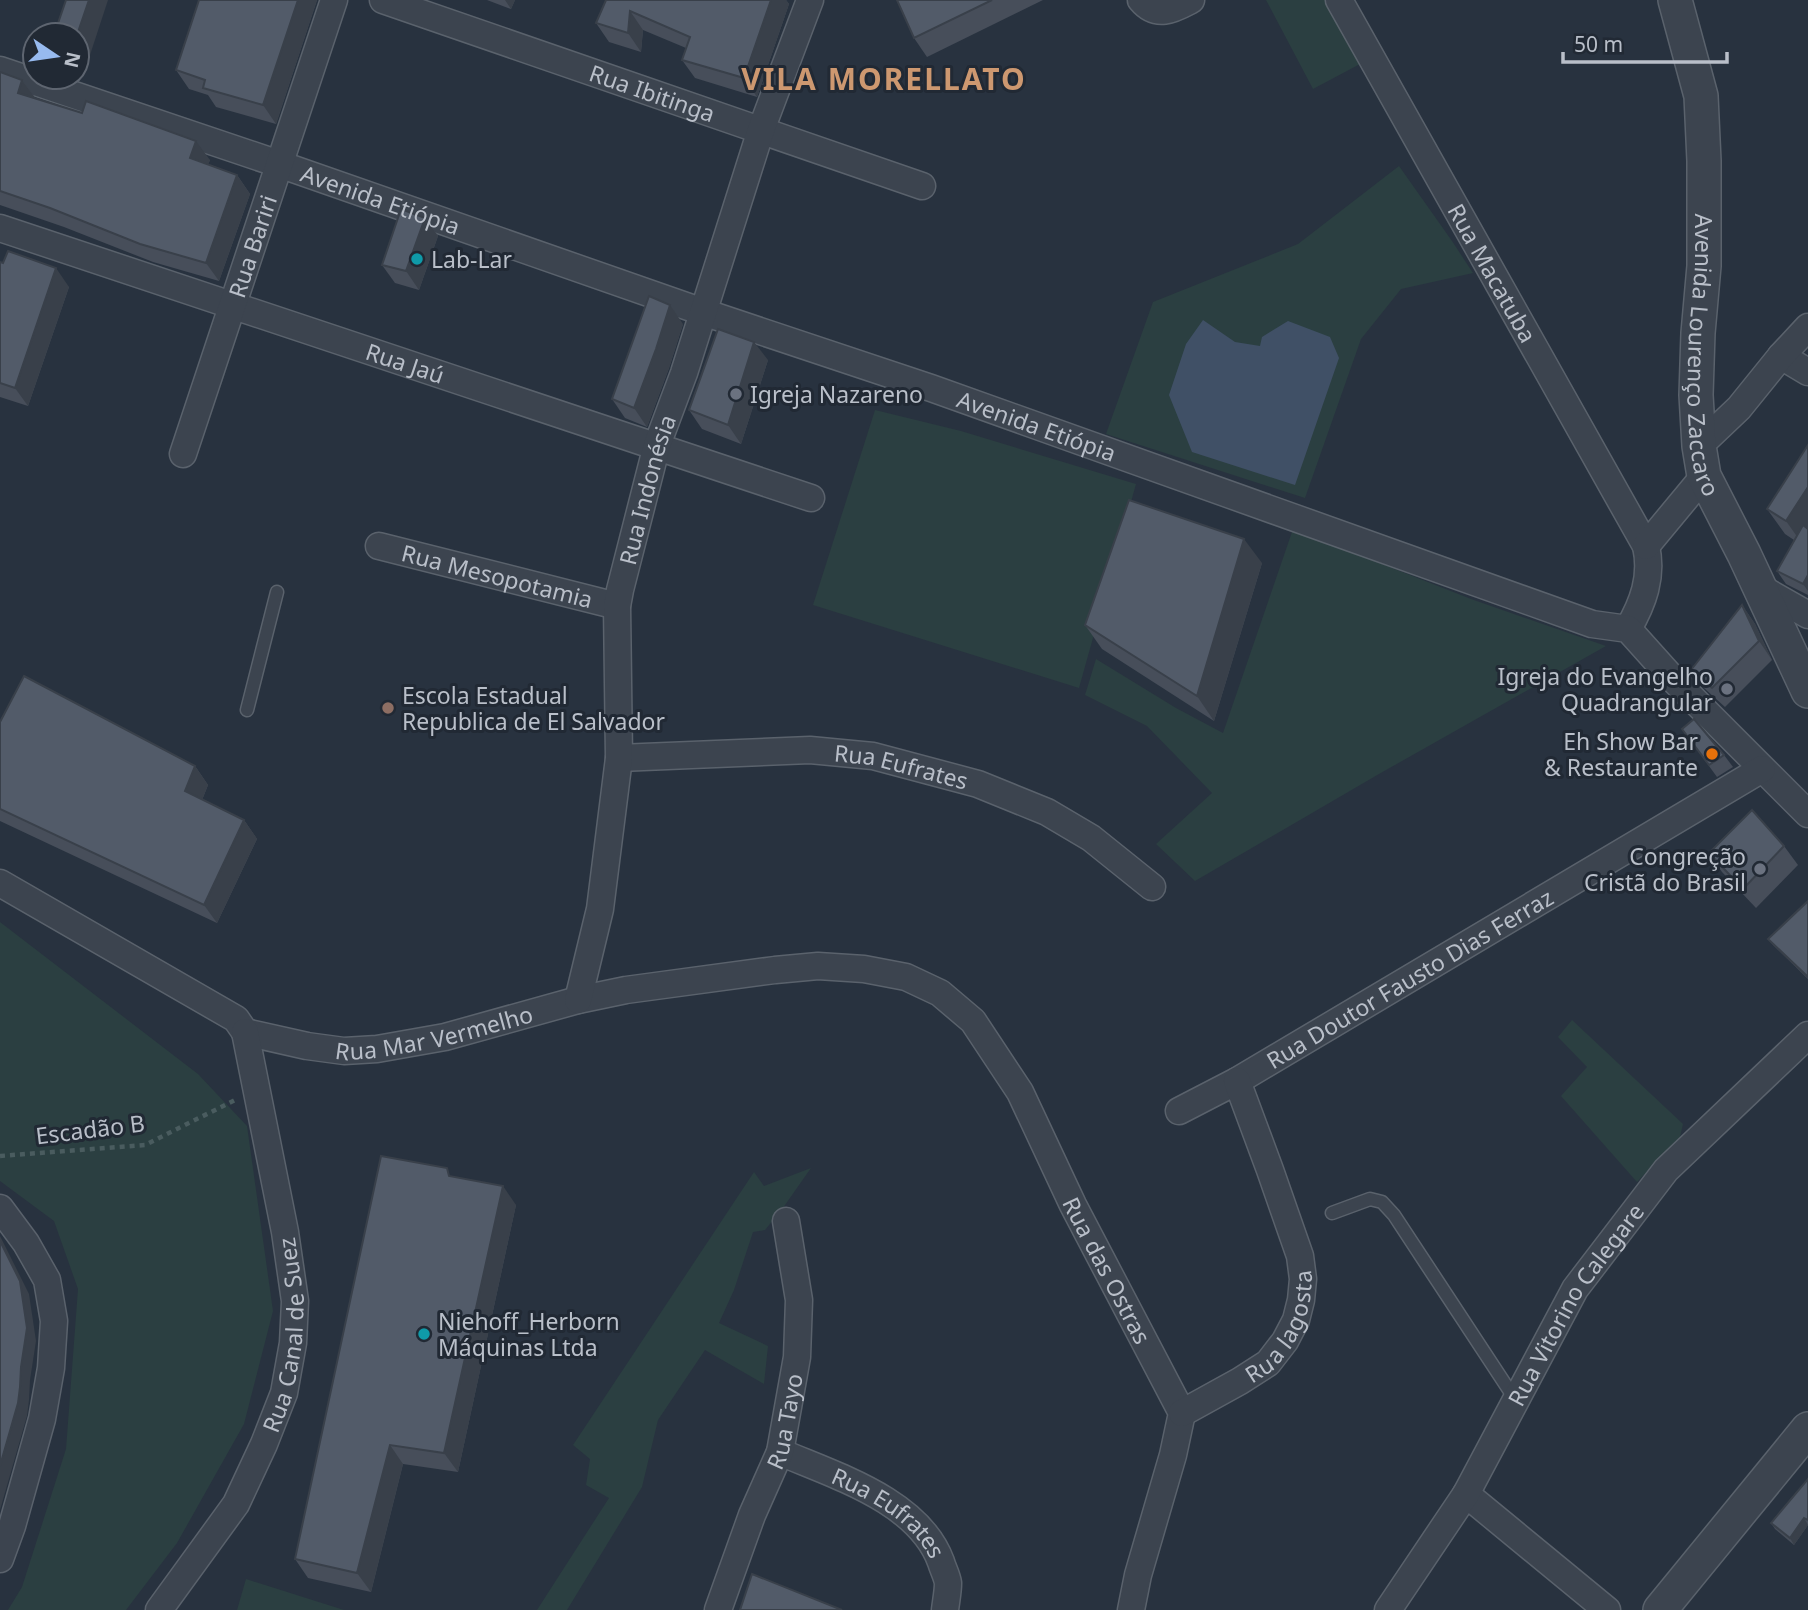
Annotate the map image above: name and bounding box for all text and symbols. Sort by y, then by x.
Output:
north arrow [21,21,91,91]
scale bar [1563,21,1728,65]
text: 50 m [1574,30,1623,58]
text: N [58,49,87,70]
street label: Rua Ibitinga [585,57,719,129]
district label: VILA MORELLATO [741,58,1027,99]
street label: Avenida Etiópia [297,157,464,242]
street label: Rua Bariri [220,191,284,302]
street label: Rua Macatuba [1441,198,1544,348]
street label: Avenida Lourenço Zaccaro [1680,213,1728,502]
place label: Lab-Lar [431,243,512,275]
marker: Lab-Lar [409,251,425,267]
street label: Rua Jaú [362,335,449,391]
place label: Igreja Nazareno [750,378,923,410]
street label: Avenida Etiópia [953,383,1120,469]
marker: Igreja Nazareno [728,386,744,402]
street label: Rua Indonésia [611,410,683,568]
street label: Rua Mesopotamia [398,536,596,615]
place label: Igreja do Evangelho Quadrangular [1497,660,1713,718]
place label: Escola Estadual Republica de El Salvador [402,679,665,737]
marker: Igreja do Evangelho Quadrangular [1719,681,1735,697]
marker: Escola Estadual Republica de El Salvador [380,700,396,716]
place label: Eh Show Bar & Restaurante [1544,725,1698,783]
street label: Rua Eufrates [833,736,972,797]
marker: Eh Show Bar & Restaurante [1704,746,1720,762]
place label: Congreção Cristã do Brasil [1584,840,1746,898]
marker: Congreção Cristã do Brasil [1752,861,1768,877]
street label: Rua Doutor Fausto Dias Ferraz [1260,881,1559,1076]
street label: Rua Mar Vermelho [333,997,536,1068]
street label: Escadão B [34,1106,146,1152]
street label: Rua das Ostras [1055,1192,1159,1349]
street label: Rua Vitorino Calegare [1500,1196,1651,1411]
street label: Rua Canal de Suez [254,1235,312,1437]
street label: Rua lagosta [1238,1268,1319,1390]
place label: Niehoff_Herborn Máquinas Ltda [438,1305,620,1363]
marker: Niehoff_Herborn Máquinas Ltda [416,1326,432,1342]
street label: Rua Tayo [758,1371,810,1474]
street label: Rua Eufrates [827,1459,953,1563]

